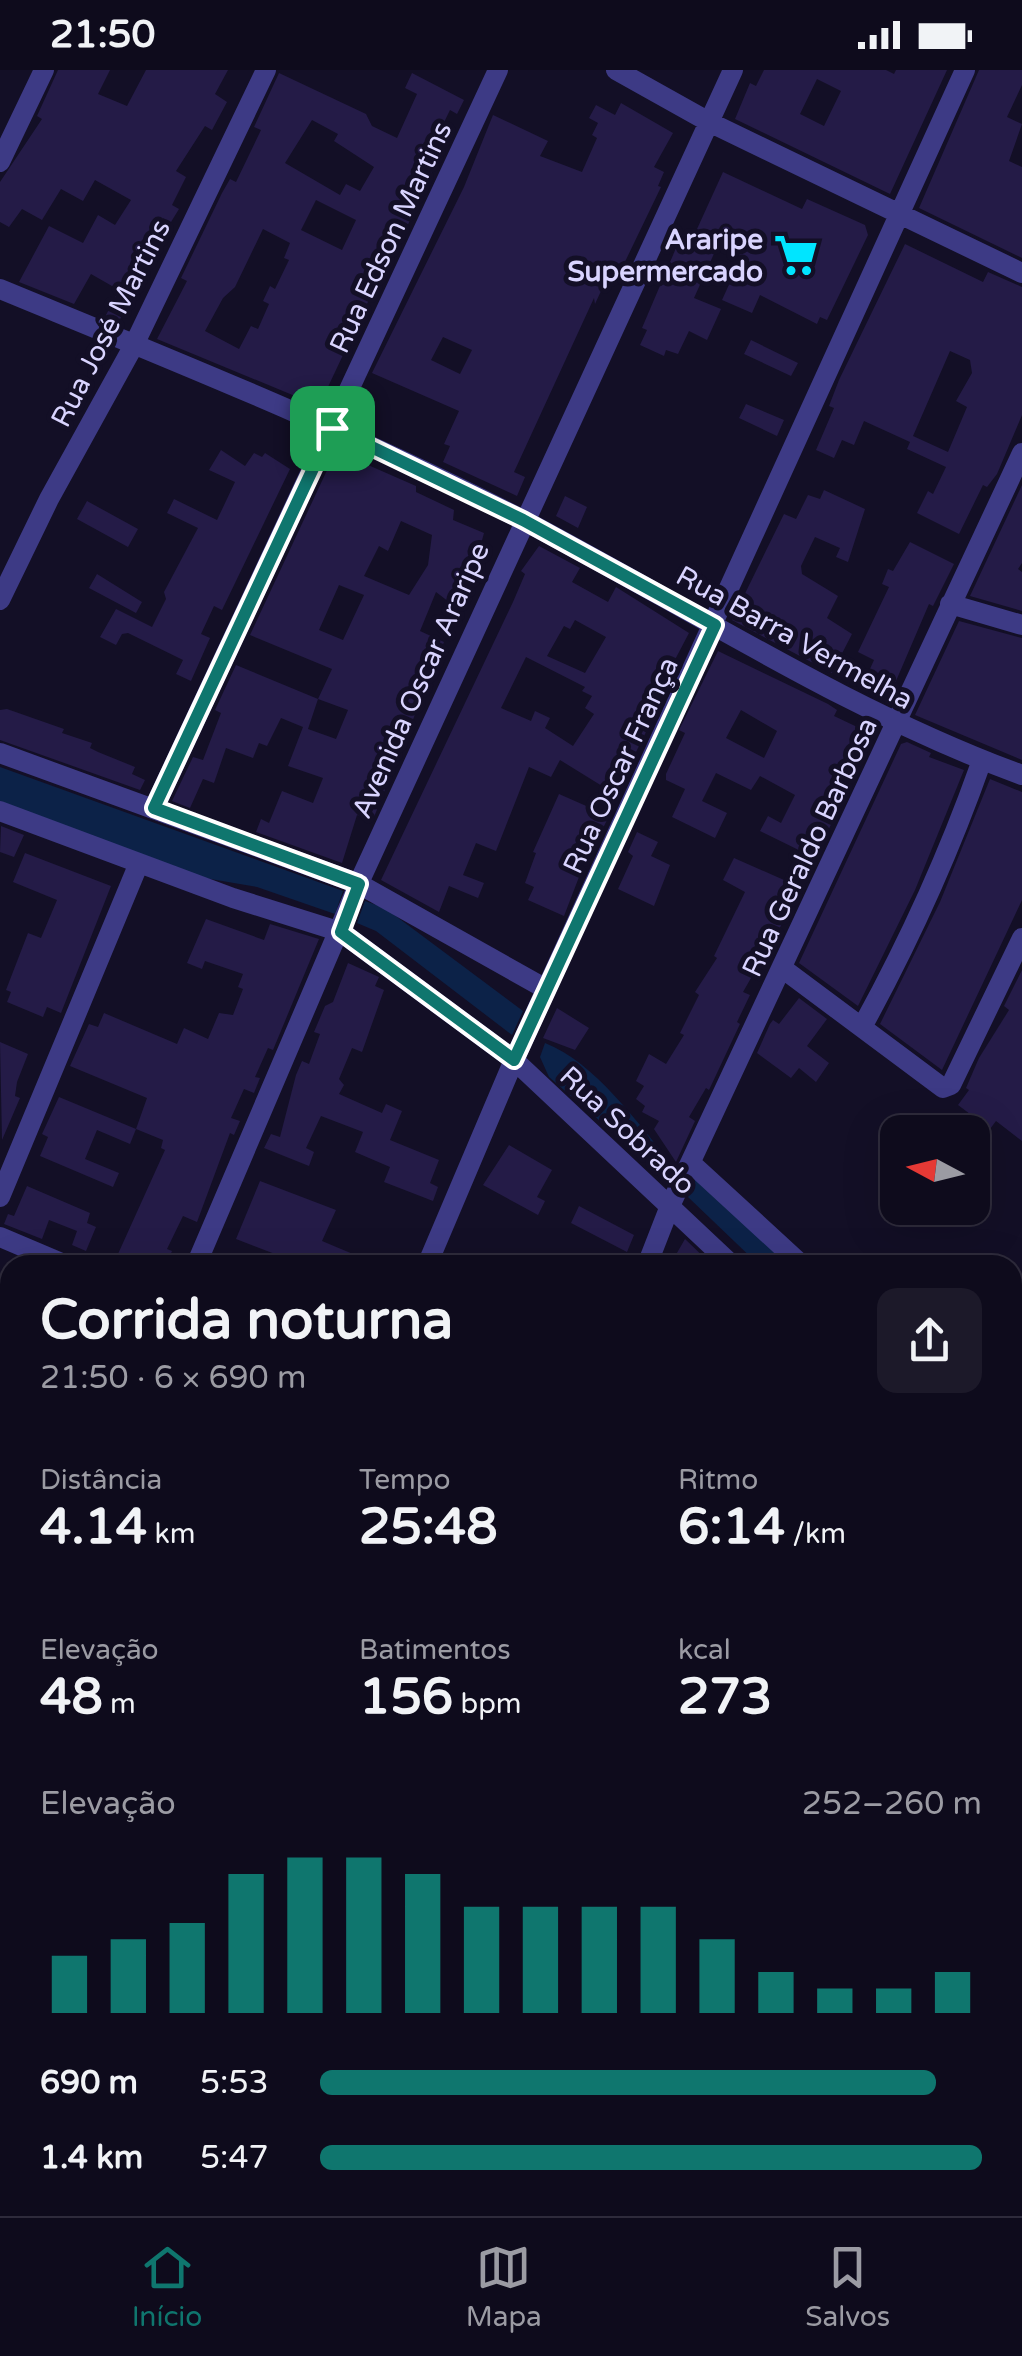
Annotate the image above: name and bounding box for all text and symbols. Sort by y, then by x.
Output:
text: 21:50 [50,12,155,58]
street label: Rua Edson Martins [322,116,459,359]
street label: Rua José Martins [44,214,178,433]
place label: Araripe Supermercado [568,223,763,289]
supermarket icon: Araripe Supermercado [772,231,820,279]
pin [290,386,375,471]
icon: arrive [305,401,360,456]
street label: Avenida Oscar Araripe [345,537,497,824]
street label: Rua Barra Vermelha [670,559,919,717]
street label: Rua Oscar França [556,652,686,879]
street label: Rua Geraldo Barbosa [735,712,885,982]
street label: Rua Sobrado [552,1059,702,1202]
north arrow [880,1115,990,1225]
map controls [880,1115,990,1225]
text: Corrida noturna [40,1288,453,1354]
button: share [877,1288,982,1393]
text: 21:50 · 6 × 690 m [40,1359,306,1397]
text: Distância [40,1463,162,1497]
text: Tempo [359,1463,451,1497]
text: Ritmo [678,1463,758,1497]
text: 4.14 [40,1497,147,1557]
text: 25:48 [359,1497,498,1557]
text: 6:14 [678,1497,785,1557]
text: km [147,1517,195,1551]
text: /km [785,1517,846,1551]
text: Elevação [40,1633,159,1667]
text: Batimentos [359,1633,511,1667]
text: kcal [678,1633,731,1667]
text: 48 [40,1667,103,1727]
text: 156 [359,1667,453,1727]
text: 273 [678,1667,772,1727]
text: m [103,1687,136,1721]
text: bpm [453,1687,522,1721]
text: Elevação [40,1785,176,1823]
text: 252–260 m [802,1785,982,1823]
text: 690 m [40,2064,138,2102]
text: 5:53 [200,2064,269,2102]
text: 1.4 km [40,2139,143,2177]
text: 5:47 [200,2139,269,2177]
tab: Início [132,2240,202,2334]
tab: Mapa [466,2240,542,2334]
tab: Salvos [805,2240,890,2334]

